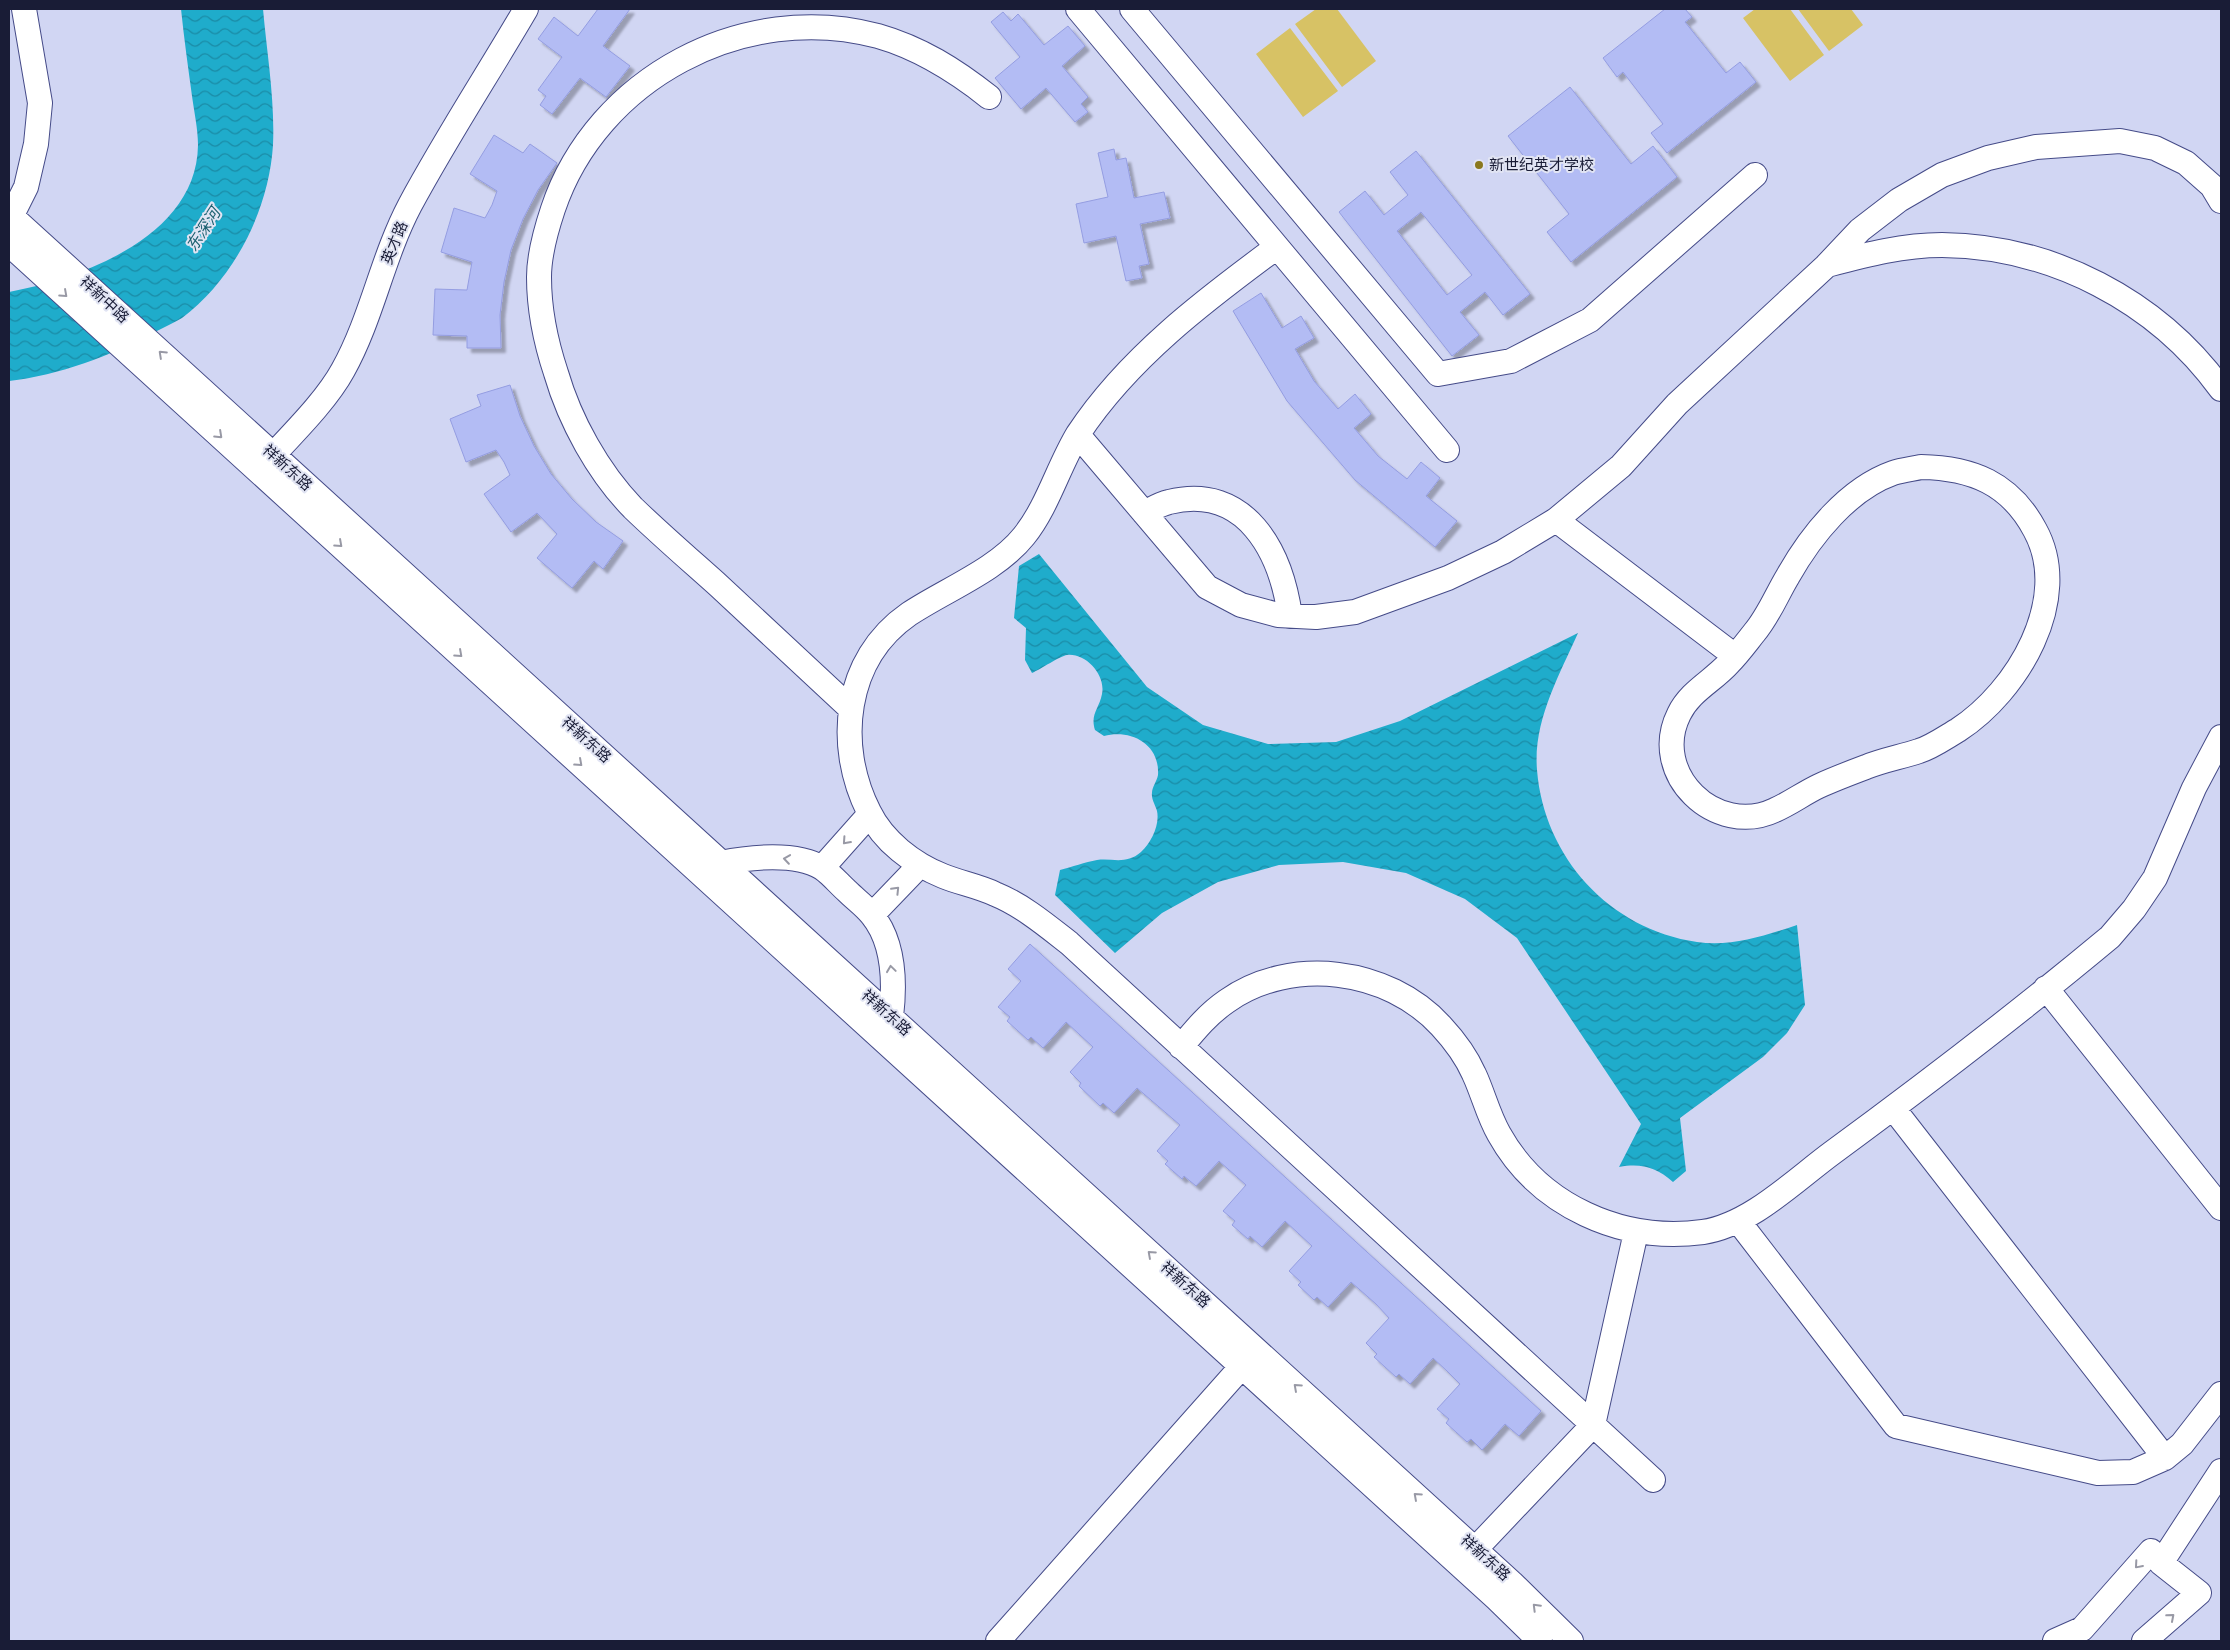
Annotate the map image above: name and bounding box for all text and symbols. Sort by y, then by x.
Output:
place label: 新世纪英才学校 [1489,156,1594,175]
marker: 新世纪英才学校 [1473,159,1485,171]
water label: 东深河 [183,202,227,255]
street label: 英才路 [378,219,412,267]
street label: 祥新中路 [76,273,132,327]
one-way arrow [58,288,67,297]
one-way arrow [159,351,168,360]
one-way arrow [213,429,222,438]
street label: 祥新东路 [258,441,316,495]
one-way arrow [334,539,343,548]
one-way arrow [454,648,463,657]
street label: 祥新东路 [557,713,615,767]
one-way arrow [574,757,583,766]
one-way arrow [843,835,852,844]
one-way arrow [783,855,791,865]
one-way arrow [890,887,899,896]
one-way arrow [886,964,897,972]
street label: 祥新东路 [857,986,915,1040]
one-way arrow [1148,1251,1157,1260]
street label: 祥新东路 [1156,1258,1214,1312]
one-way arrow [1294,1384,1303,1393]
one-way arrow [1414,1493,1423,1502]
street label: 祥新东路 [1456,1531,1514,1585]
one-way arrow [2135,1559,2144,1568]
one-way arrow [1533,1604,1542,1613]
one-way arrow [2166,1614,2175,1623]

